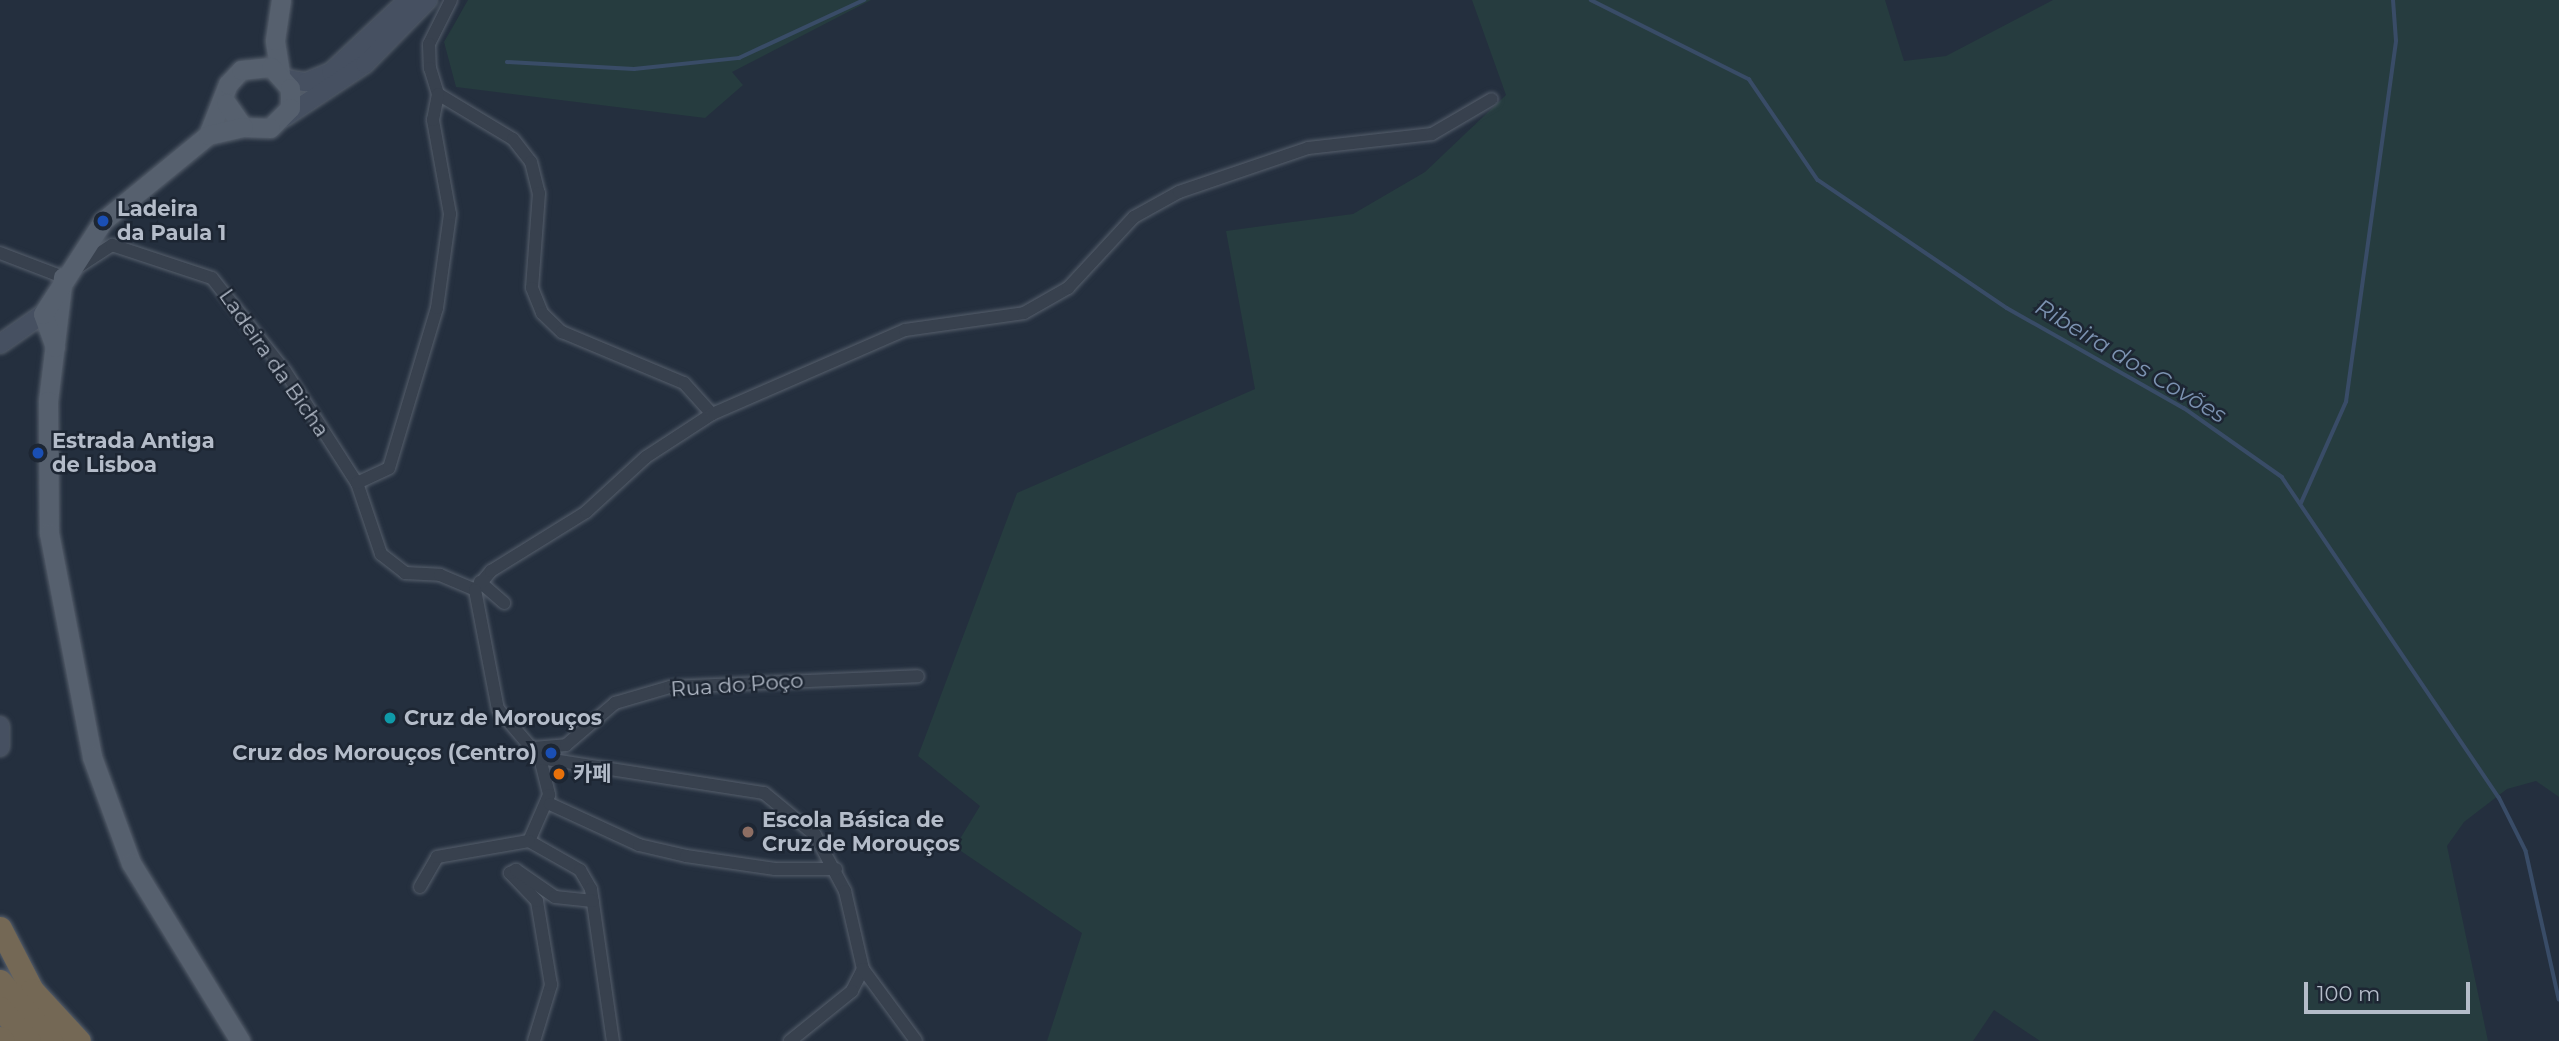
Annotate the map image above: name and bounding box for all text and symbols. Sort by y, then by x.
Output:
place label: Ladeira da Paula 1 [117,196,226,246]
marker: Ladeira da Paula 1 [95,213,111,229]
street label: Ladeira da Bicha [214,284,334,442]
water label: Ribeira dos Covões [2030,293,2232,429]
place label: Estrada Antiga de Lisboa [52,428,215,478]
marker: Estrada Antiga de Lisboa [30,445,46,461]
street label: Rua do Poço [670,668,804,702]
place label: Cruz de Morouços [404,705,602,731]
marker: Cruz de Morouços [382,710,398,726]
place label: Cruz dos Morouços (Centro) [232,740,537,766]
marker: Cruz dos Morouços (Centro) [543,745,559,761]
place label: 카페 [573,761,612,787]
marker: 카페 [551,766,567,782]
place label: Escola Básica de Cruz de Morouços [762,807,960,857]
marker: Escola Básica de Cruz de Morouços [740,824,756,840]
scale bar [2307,968,2473,1012]
text: 100 m [2317,981,2380,1006]

